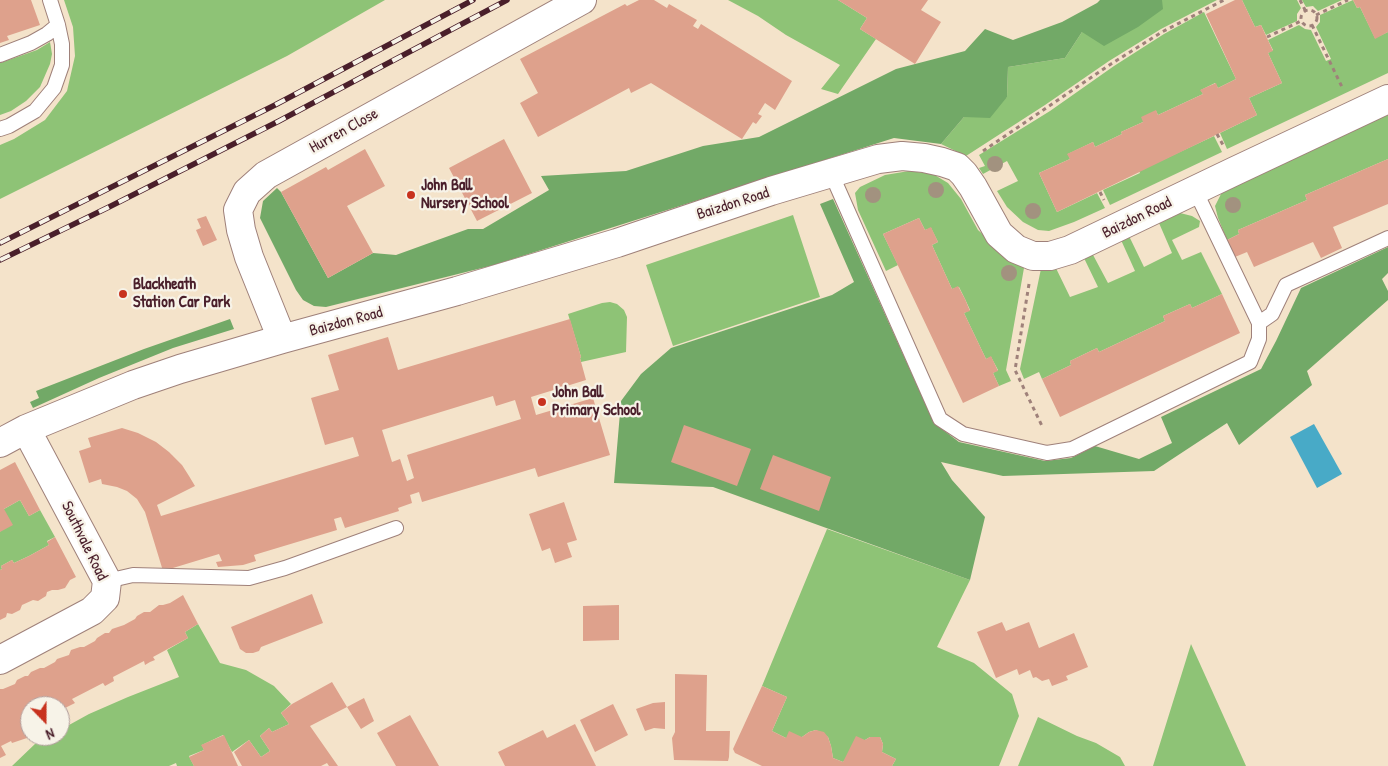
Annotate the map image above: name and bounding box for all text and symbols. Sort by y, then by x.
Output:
street label: Hurren Close [306,104,382,158]
place label: John Ball Nursery School [421,176,509,214]
street label: Baizdon Road [695,183,771,225]
marker: John Ball Nursery School [405,189,417,201]
street label: Baizdon Road [1099,193,1175,243]
place label: Blackheath Station Car Park [133,275,230,313]
marker: Blackheath Station Car Park [117,288,129,300]
street label: Baizdon Road [307,303,385,341]
place label: John Ball Primary School [552,383,641,421]
marker: John Ball Primary School [536,396,548,408]
street label: Southvale Road [57,498,111,584]
north arrow [20,696,70,746]
text: N [43,724,57,745]

